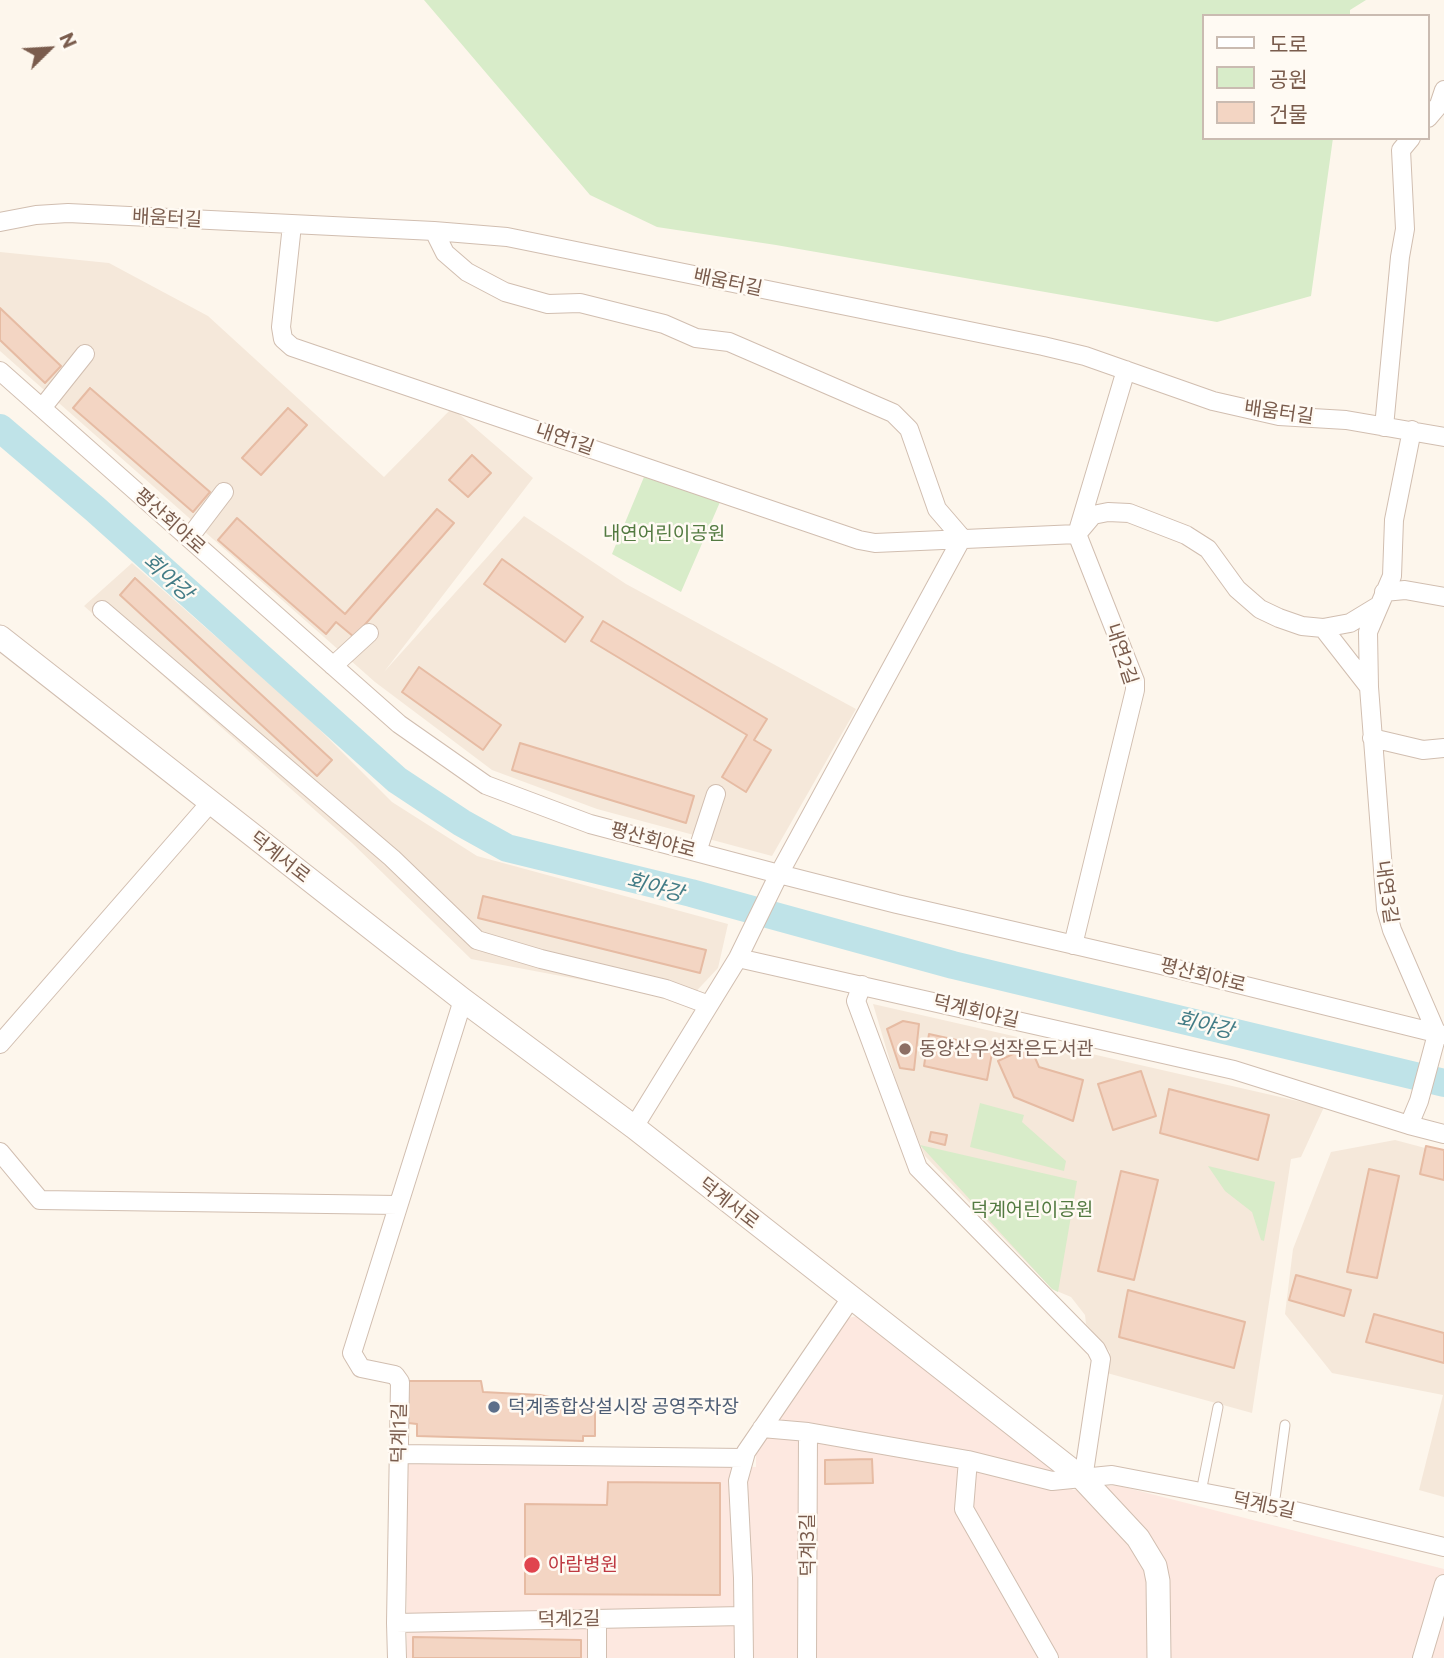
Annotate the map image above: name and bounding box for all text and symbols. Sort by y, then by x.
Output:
north arrow [14,14,84,84]
legend [1202,14,1430,140]
text: N [55,29,82,51]
text: 도로 [1269,31,1308,56]
text: 공원 [1269,66,1308,91]
text: 건물 [1269,101,1308,126]
street label: 배움터길 [131,205,203,231]
street label: 배움터길 [691,264,765,300]
street label: 배움터길 [1243,396,1315,428]
street label: 내연1길 [533,418,597,460]
street label: 평산회야로 [130,483,210,559]
park label: 내연어린이공원 [603,523,725,545]
water label: 회야강 [138,548,198,606]
street label: 내연2길 [1101,621,1143,687]
street label: 평산회야로 [608,818,698,862]
street label: 덕계서로 [245,826,315,888]
street label: 내연3길 [1371,859,1403,925]
water label: 회야강 [624,867,686,907]
street label: 평산회야로 [1158,953,1248,997]
street label: 덕계회야길 [931,990,1021,1032]
water label: 회야강 [1174,1006,1236,1044]
place label: 동양산우성작은도서관 [919,1038,1094,1060]
marker: 동양산우성작은도서관 [897,1041,913,1057]
street label: 덕계서로 [694,1172,764,1234]
park label: 덕계어린이공원 [971,1199,1093,1221]
place label: 덕계종합상설시장 공영주차장 [508,1396,739,1418]
marker: 덕계종합상설시장 공영주차장 [486,1399,502,1415]
street label: 덕계1길 [387,1403,411,1463]
street label: 덕계5길 [1231,1487,1297,1523]
street label: 덕계3길 [797,1513,819,1577]
place label: 아람병원 [548,1554,618,1576]
marker: 아람병원 [522,1555,542,1575]
street label: 덕계2길 [537,1607,601,1631]

